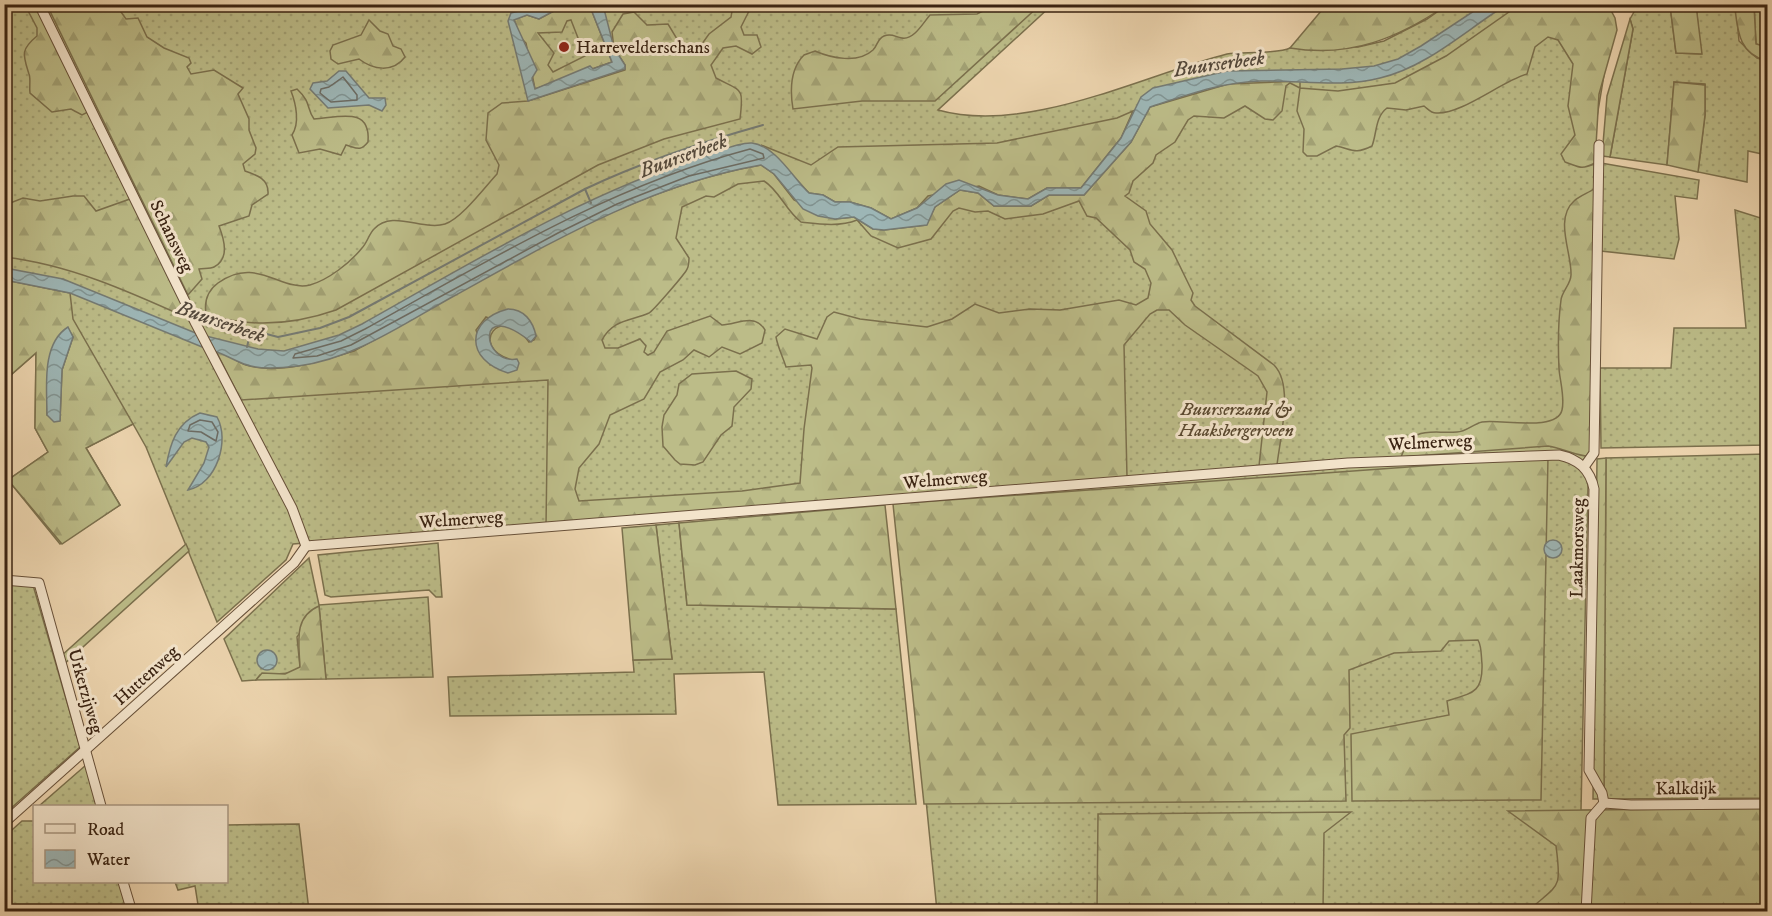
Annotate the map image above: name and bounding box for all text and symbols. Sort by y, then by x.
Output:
place label: Harrevelderschans [576,37,710,59]
marker: Harrevelderschans [557,40,571,54]
water label: Buurserbeek [1171,46,1267,83]
water label: Buurserbeek [635,129,731,184]
street label: Schansweg [144,197,198,276]
water label: Buurserbeek [172,295,268,349]
park label: Buurserzand & Haaksbergerveen [1177,399,1294,442]
street label: Welmerweg [1387,430,1473,456]
street label: Welmerweg [901,465,988,495]
street label: Laakmorsweg [1566,498,1590,598]
street label: Welmerweg [417,506,504,534]
street label: Huttenweg [110,641,184,711]
street label: Urkerzijweg [62,646,108,737]
street label: Kalkdijk [1655,777,1717,801]
legend [33,805,228,883]
text: Road [87,819,124,841]
text: Water [86,849,130,871]

